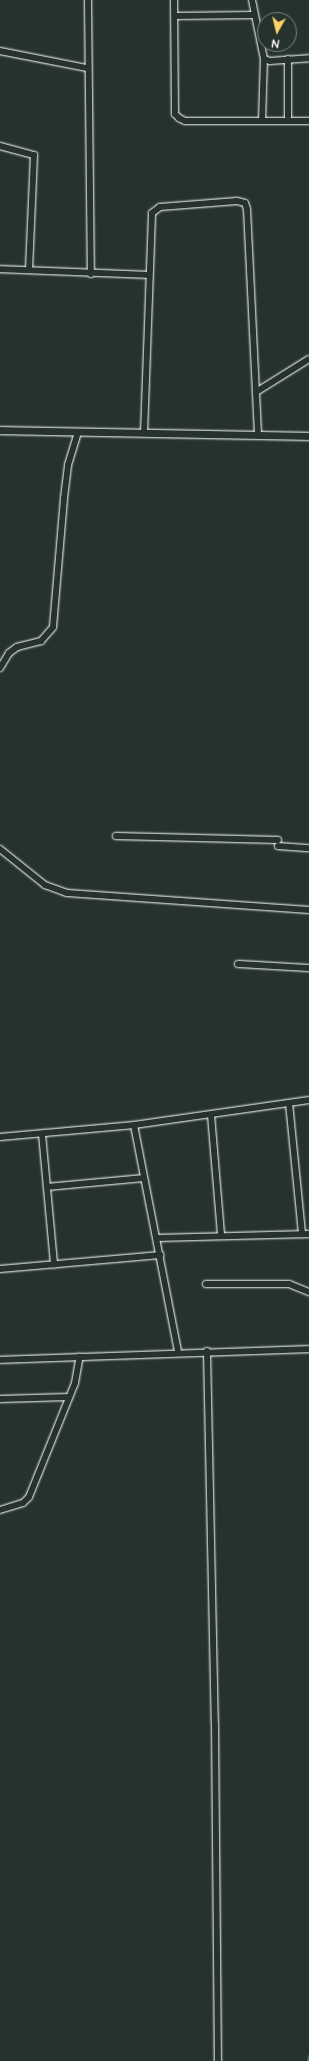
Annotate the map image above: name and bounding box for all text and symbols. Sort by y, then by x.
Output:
north arrow [257,12,297,52]
text: N [271,35,280,51]

